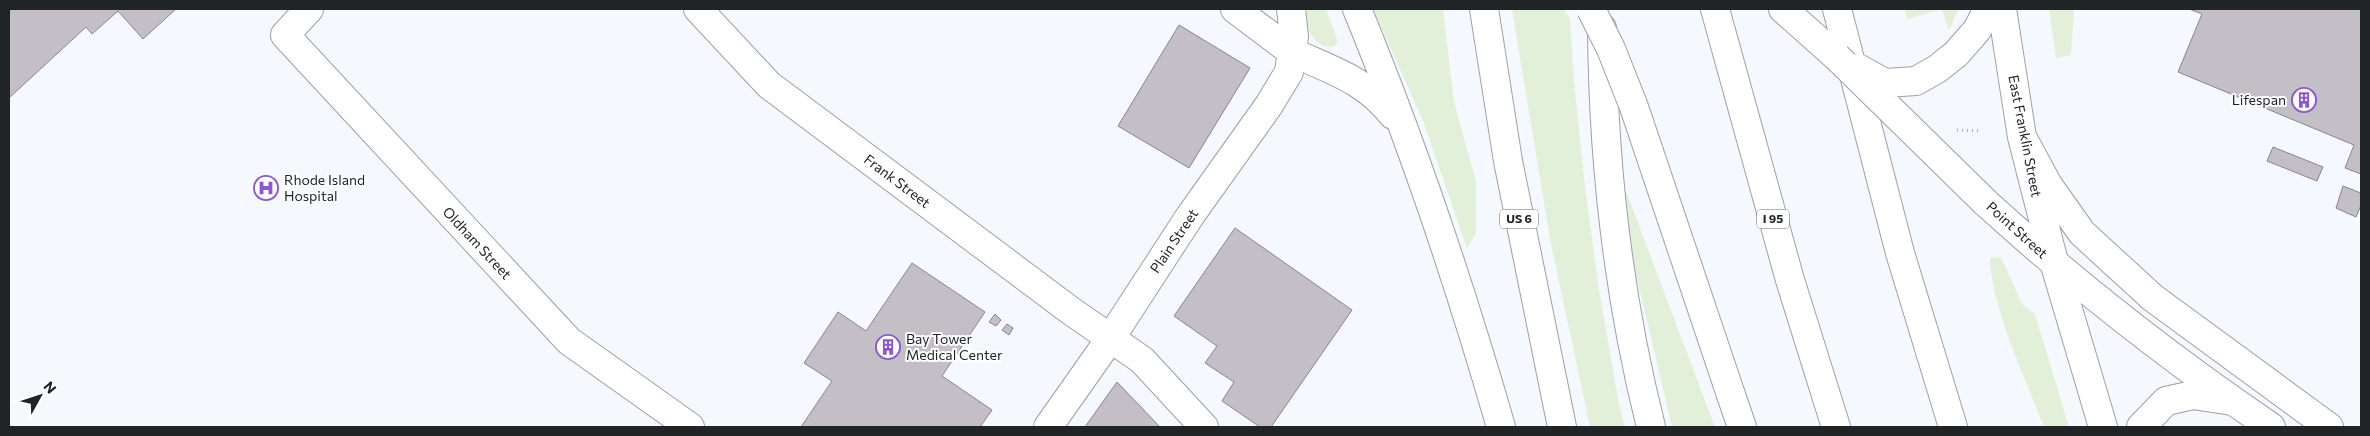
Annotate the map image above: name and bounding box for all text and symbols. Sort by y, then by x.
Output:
street label: East Franklin Street [2005,73,2046,199]
building icon: Lifespan [2291,87,2317,113]
place label: Lifespan [2232,91,2286,108]
street label: Frank Street [861,150,934,211]
place label: Rhode Island Hospital [284,171,365,204]
hospital icon: Rhode Island Hospital [253,175,279,201]
street label: Point Street [1983,198,2052,262]
street label: Oldham Street [439,203,515,283]
street label: Plain Street [1146,205,1201,276]
road number: US 6 [1500,210,1538,228]
road number: I 95 [1757,210,1789,228]
place label: Bay Tower Medical Center [906,330,1003,363]
building icon: Bay Tower Medical Center [875,334,901,360]
north arrow [15,371,65,421]
text: N [40,378,60,397]

